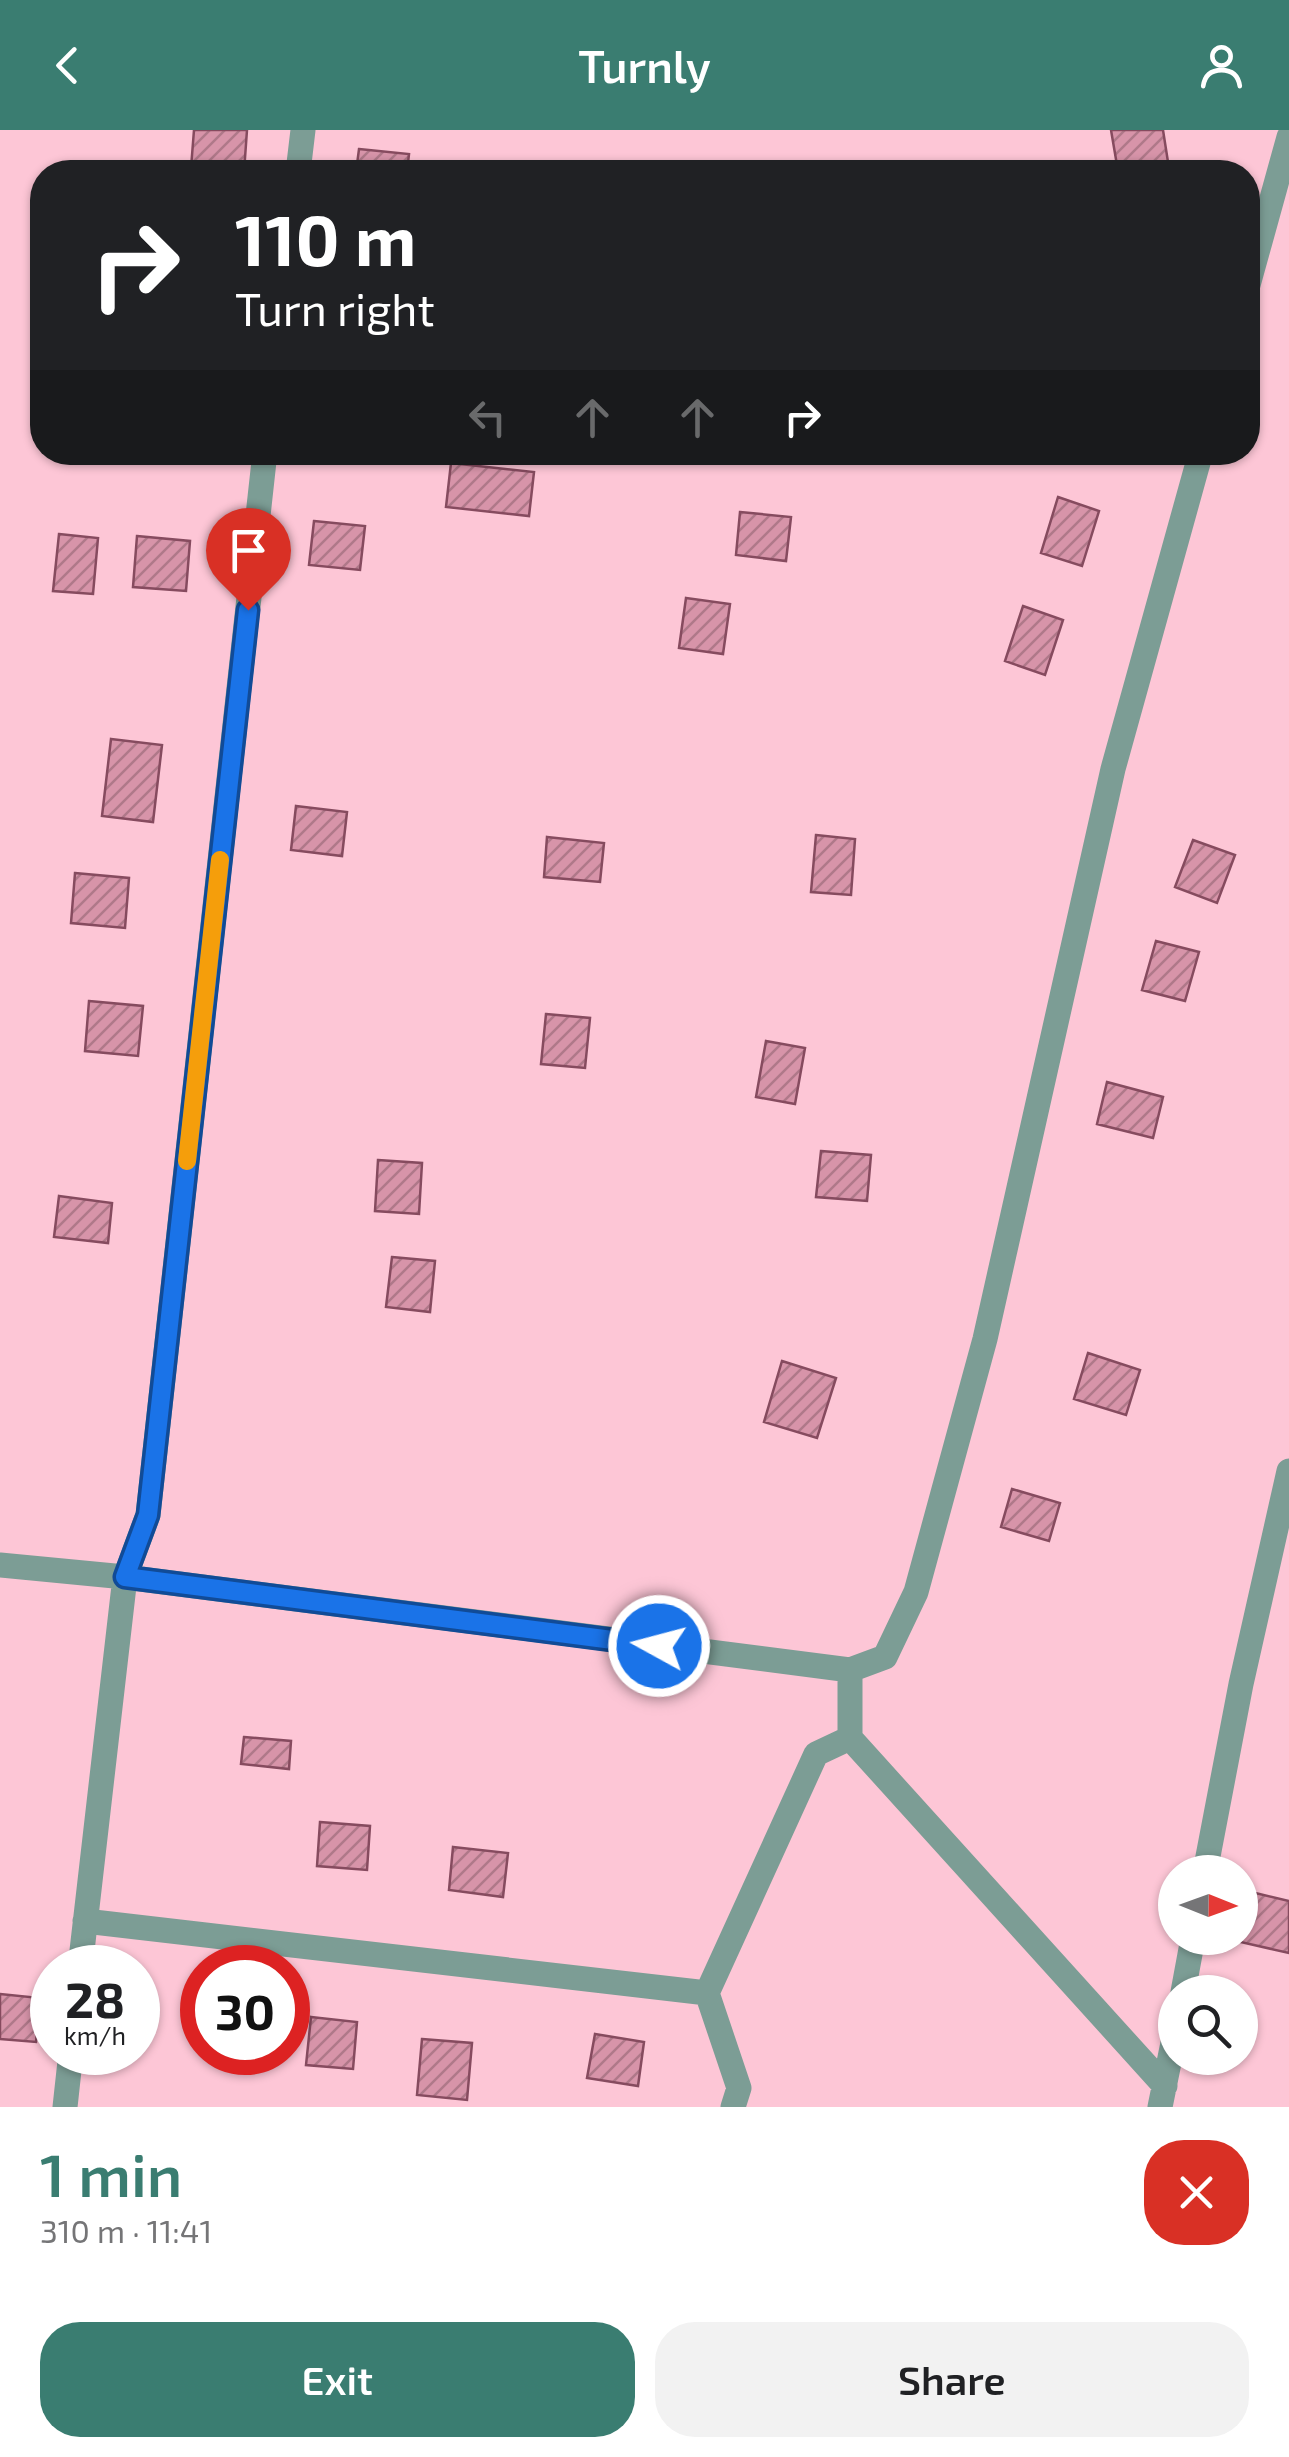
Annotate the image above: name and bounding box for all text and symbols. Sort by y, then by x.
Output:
icon: back [40,38,95,93]
text: Turnly [578,38,711,92]
icon: person [1194,38,1249,93]
text: 110 m [235,196,416,280]
icon: right [70,200,200,330]
text: Turn right [235,281,435,335]
icon: left [460,390,515,445]
icon: ahead [565,390,620,445]
icon: ahead [670,390,725,445]
icon: right [775,390,830,445]
pin [206,508,291,611]
icon: arrive [221,523,276,578]
position arrow [607,1594,711,1698]
north arrow [1158,1855,1258,1955]
map controls [1158,1855,1258,2075]
speed limit sign: 30 [180,1945,310,2075]
text: 28 [65,1968,125,2028]
button: search [1158,1975,1258,2075]
text: km/h [64,2020,126,2050]
text: 1 min [40,2137,182,2209]
button: close [1144,2140,1249,2245]
text: 310 m · 11:41 [40,2211,212,2249]
button: Exit [40,2322,635,2437]
button: Share [655,2322,1249,2437]

